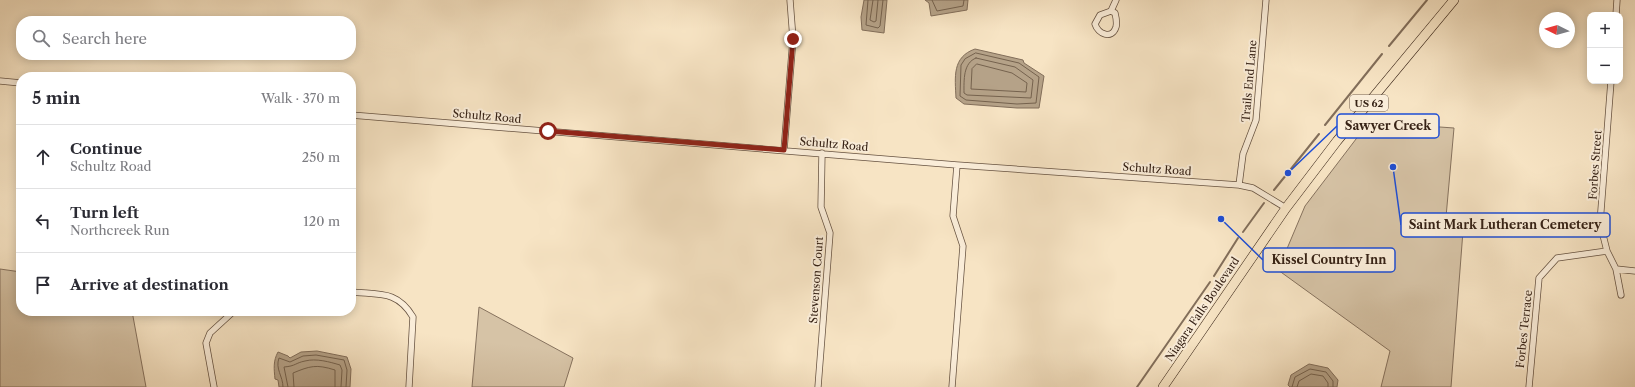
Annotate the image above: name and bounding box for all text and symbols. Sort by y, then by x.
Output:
north arrow [1539,12,1575,48]
map controls [1587,12,1623,84]
button: + [1587,12,1623,48]
search box [16,16,356,60]
icon: search [30,27,52,49]
text: Search here [62,29,147,48]
route end [784,30,802,48]
street label: Trails End Lane [1238,39,1260,123]
button: − [1587,48,1623,84]
text: 5 min [32,88,80,108]
text: Walk · 370 m [261,90,340,106]
road number: US 62 [1350,95,1388,111]
street label: Schultz Road [452,106,522,126]
callout: Sawyer Creek [1337,114,1439,138]
text: Sawyer Creek [1345,118,1432,133]
route start [539,122,557,140]
street label: Forbes Street [1586,130,1604,200]
street label: Schultz Road [799,134,869,154]
text: Continue [70,139,142,158]
icon: ahead [32,146,54,168]
text: 250 m [302,149,340,165]
text: Schultz Road [70,158,152,174]
street label: Schultz Road [1122,160,1192,178]
text: Turn left [70,203,139,222]
icon: left [32,210,54,232]
text: 120 m [303,213,340,229]
callout: Saint Mark Lutheran Cemetery [1401,213,1610,237]
text: Saint Mark Lutheran Cemetery [1409,217,1602,232]
text: Northcreek Run [70,222,170,238]
street label: Stevenson Court [806,236,826,324]
callout: Kissel Country Inn [1263,248,1395,272]
text: Kissel Country Inn [1271,252,1387,267]
street label: Niagara Falls Boulevard [1162,254,1242,364]
icon: arrive [32,274,54,296]
text: Arrive at destination [70,275,229,294]
street label: Forbes Terrace [1513,289,1535,369]

